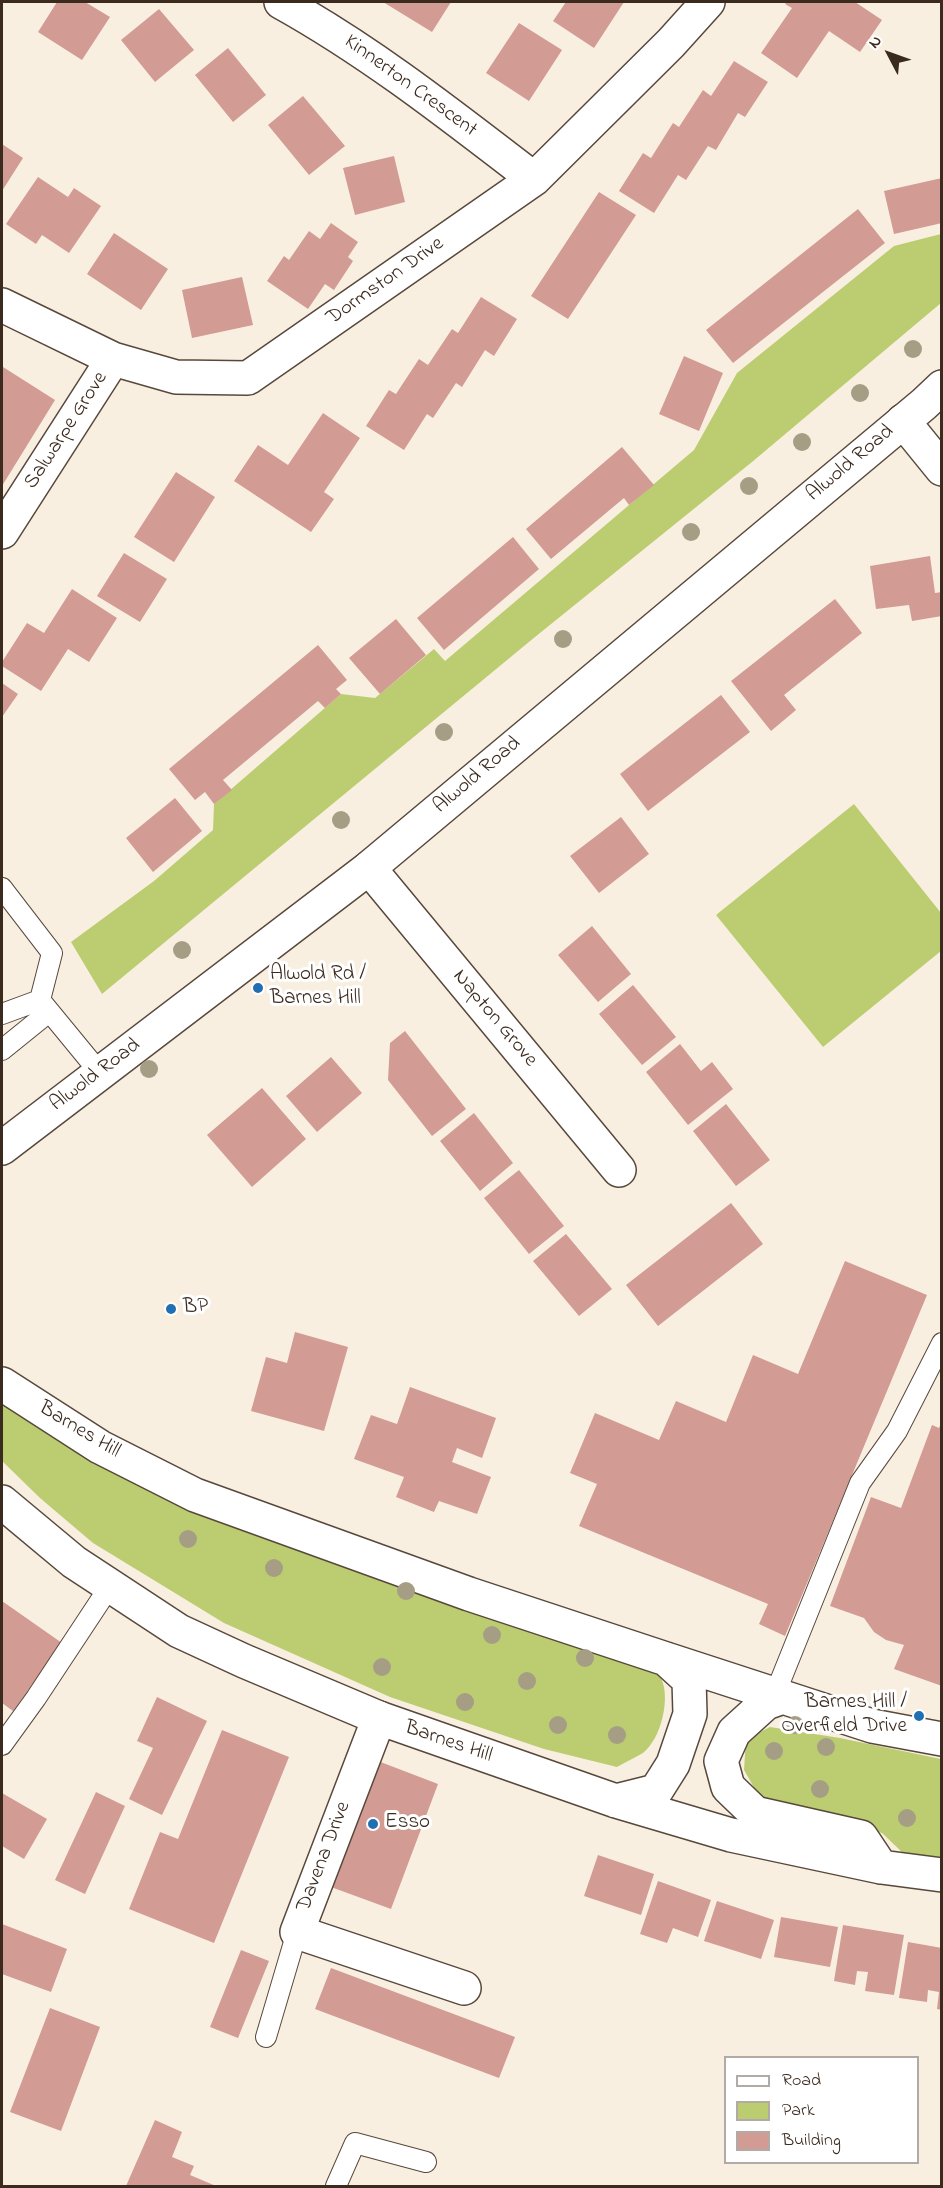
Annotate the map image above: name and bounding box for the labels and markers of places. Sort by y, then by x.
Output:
place label: Alwold Rd / Barnes Hill [270,963,366,1013]
marker: Alwold Rd / Barnes Hill [251,981,265,995]
place label: BP [183,1296,208,1322]
marker: BP [164,1302,178,1316]
place label: Barnes Hill / Overfield Drive [781,1691,907,1741]
marker: Barnes Hill / Overfield Drive [912,1709,926,1723]
place label: Esso [385,1811,430,1837]
marker: Esso [366,1817,380,1831]

